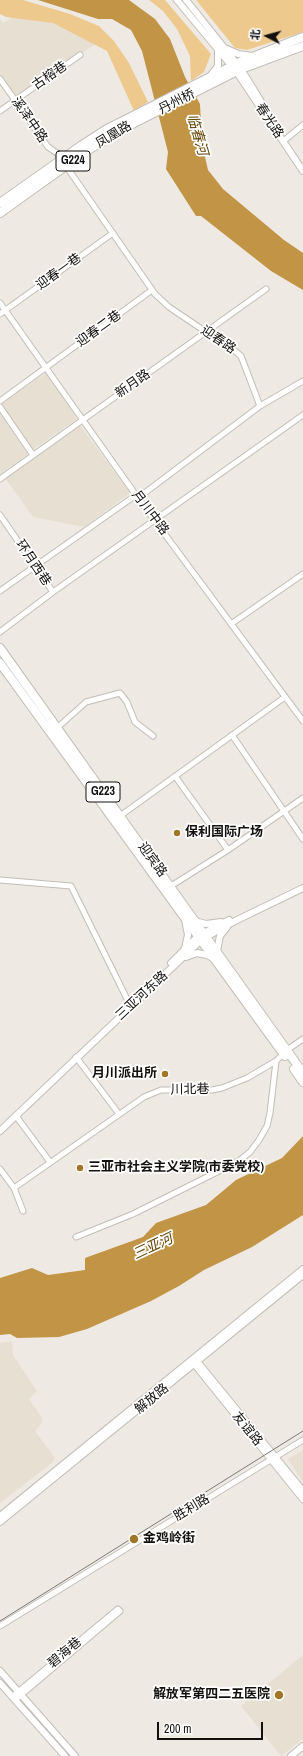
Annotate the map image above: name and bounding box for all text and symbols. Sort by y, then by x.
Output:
north arrow [247,16,287,56]
text: 北 [248,29,263,41]
street label: 古榕巷 [30,58,70,94]
street label: 丹州桥 [156,86,198,118]
street label: 溪泽中路 [8,94,50,146]
street label: 春光路 [252,100,286,142]
water label: 临春河 [183,112,211,158]
street label: 凤凰路 [93,118,135,152]
road number: G224 [56,151,90,171]
street label: 迎春一巷 [33,250,85,294]
street label: 迎春二巷 [73,307,125,351]
street label: 迎春路 [197,323,239,357]
street label: 新月路 [113,366,153,402]
street label: 月川中路 [128,488,172,538]
street label: 环月西巷 [12,537,54,589]
road number: G223 [86,782,120,802]
place label: 保利国际广场 [185,825,263,841]
marker: 保利国际广场 [172,828,182,838]
street label: 迎宾路 [134,840,170,880]
street label: 三亚河东路 [113,968,171,1024]
place label: 月川派出所 [92,1066,157,1082]
marker: 月川派出所 [160,1069,170,1079]
street label: 川北巷 [170,1082,210,1098]
place label: 三亚市社会主义学院(市委党校) [88,1160,264,1176]
marker: 三亚市社会主义学院(市委党校) [75,1163,85,1173]
water label: 三亚河 [130,1231,176,1263]
street label: 解放路 [132,1381,172,1417]
street label: 友谊路 [229,1409,265,1449]
street label: 胜利路 [171,1491,213,1525]
place label: 金鸡岭街 [143,1531,195,1547]
marker: 金鸡岭街 [128,1533,140,1545]
street label: 碧海巷 [45,1634,85,1672]
place label: 解放军第四二五医院 [153,1687,270,1703]
marker: 解放军第四二五医院 [273,1689,285,1701]
scale bar [159,1714,265,1740]
text: 200 m [164,1721,191,1737]

